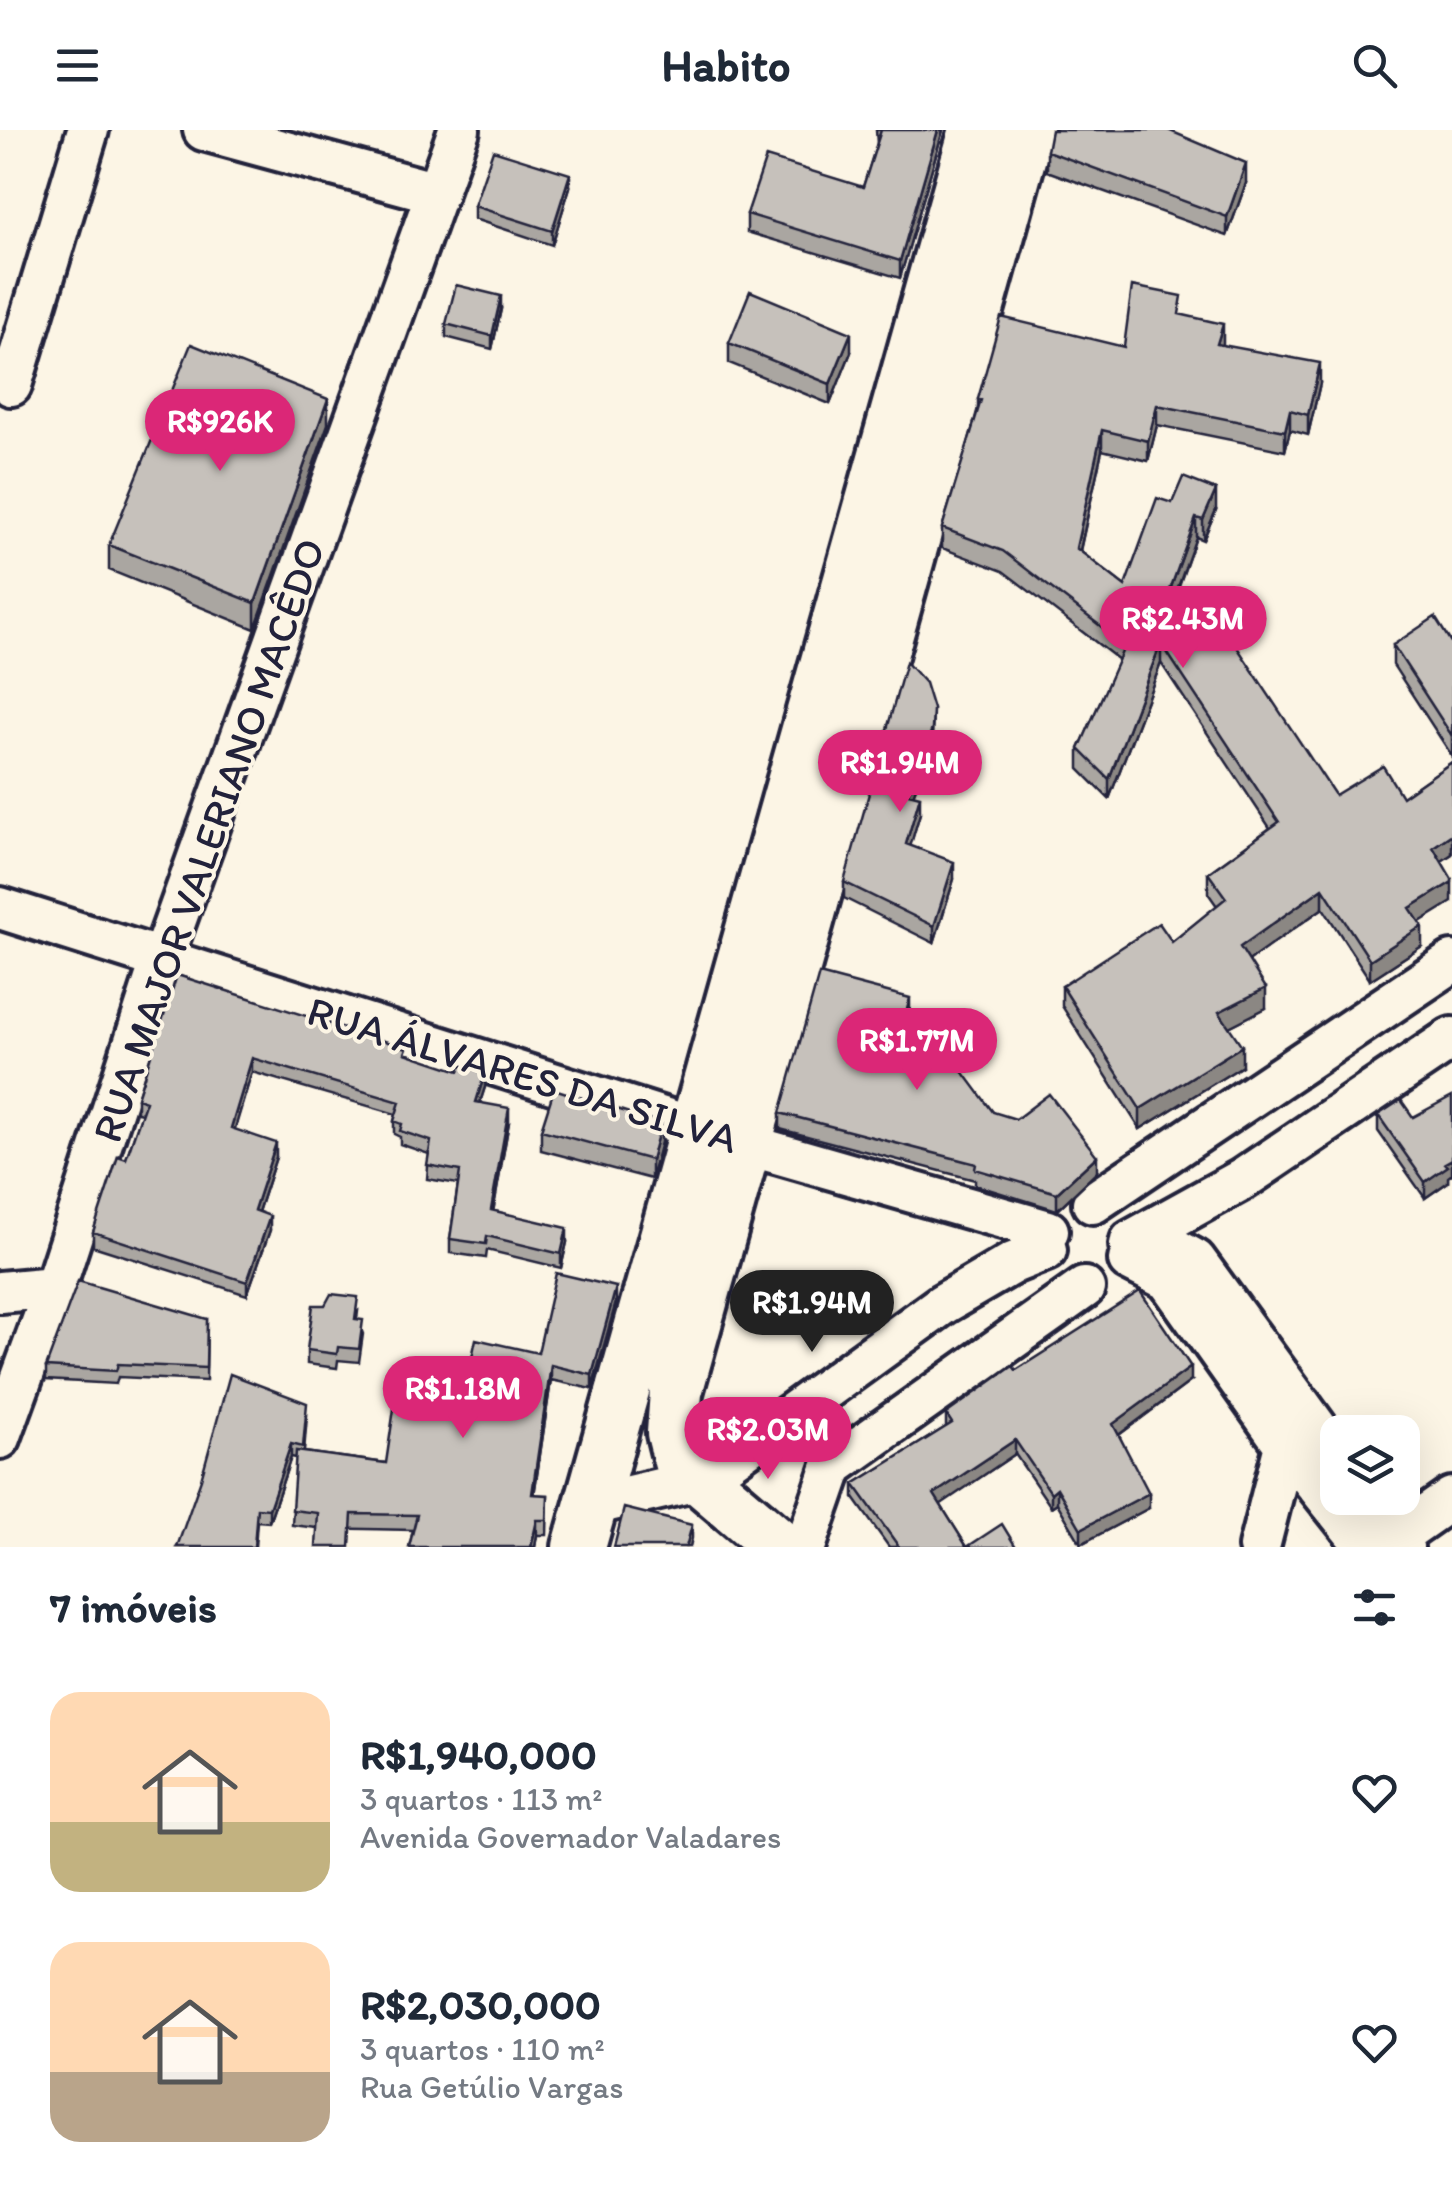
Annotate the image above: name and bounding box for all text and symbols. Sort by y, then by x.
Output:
icon: menu [50,38,105,93]
text: Habito [661,38,791,92]
icon: search [1347,38,1402,93]
pin: R$926K [139,389,301,474]
text: R$926K [167,402,273,440]
street label: RUA MAJOR VALERIANO MACÊDO [81,532,336,1149]
pin: R$2.43M [1091,586,1275,671]
text: R$2.43M [1122,599,1244,637]
pin: R$1.94M [808,730,992,815]
text: R$1.94M [840,743,960,781]
street label: RUA ÁLVARES DA SILVA [302,985,744,1164]
pin: R$1.77M [825,1008,1009,1093]
text: R$1.77M [859,1021,975,1059]
pin: R$1.94M [720,1270,904,1355]
text: R$1.94M [752,1283,872,1321]
pin: R$1.18M [371,1356,555,1441]
text: R$1.18M [405,1369,521,1407]
pin: R$2.03M [676,1397,860,1482]
text: R$2.03M [706,1410,830,1448]
map controls [1320,1415,1420,1515]
button: layers [1320,1415,1420,1515]
icon: filters [1347,1580,1402,1635]
text: 7 imóveis [50,1582,217,1633]
text: R$1,940,000 [360,1729,597,1780]
icon: home [130,1732,250,1852]
icon: heart [1347,1765,1402,1820]
text: 3 quartos · 113 m² [360,1780,602,1818]
text: Avenida Governador Valadares [360,1818,781,1856]
text: R$2,030,000 [360,1979,601,2030]
icon: home [130,1982,250,2102]
icon: heart [1347,2015,1402,2070]
text: 3 quartos · 110 m² [360,2030,605,2068]
text: Rua Getúlio Vargas [360,2068,623,2106]

